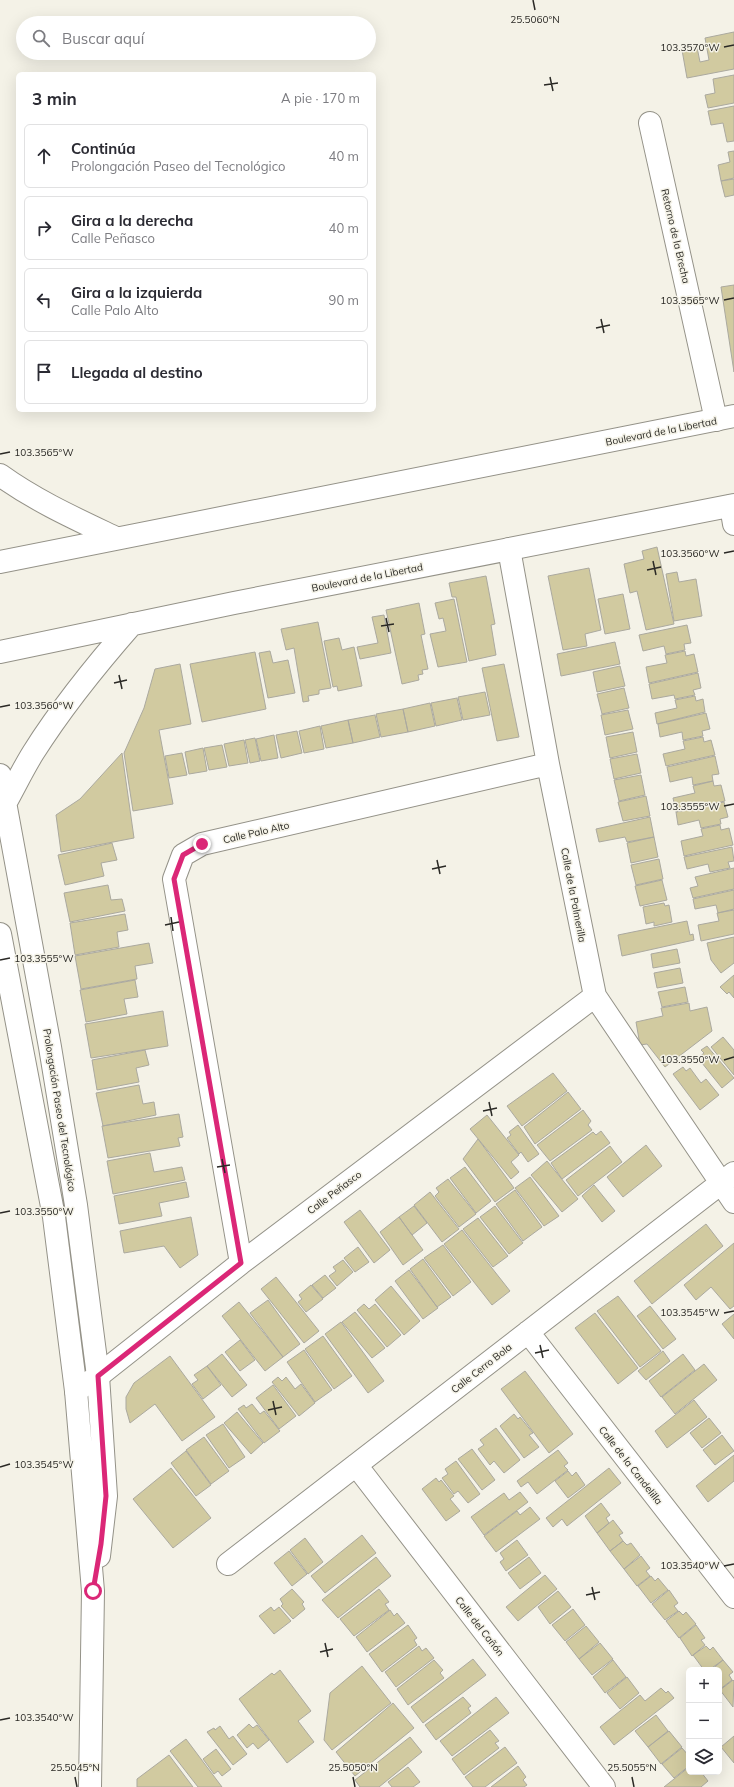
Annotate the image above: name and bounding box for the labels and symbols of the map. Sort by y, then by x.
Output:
text: 25.5060°N [510,13,560,26]
text: 103.3570°W [660,41,720,54]
street label: Retorno de la Brecha [658,187,693,285]
text: 103.3565°W [660,294,720,307]
street label: Boulevard de la Libertad [604,414,718,449]
text: 103.3565°W [14,446,74,459]
text: 103.3560°W [660,547,720,560]
street label: Boulevard de la Libertad [310,560,424,595]
text: 103.3560°W [14,699,74,712]
text: 103.3555°W [660,800,720,813]
street label: Calle Palo Alto [222,819,291,846]
route end [193,835,211,853]
street label: Calle de la Palmerilla [558,847,589,944]
text: 103.3555°W [14,952,74,965]
street label: Prolongación Paseo del Tecnológico [40,1028,79,1193]
text: 103.3550°W [660,1053,720,1066]
street label: Calle Peñasco [305,1168,364,1217]
text: 103.3550°W [14,1205,74,1218]
text: 103.3545°W [660,1306,720,1319]
street label: Calle Cerro Bola [448,1341,514,1396]
street label: Calle de la Candelilla [596,1423,665,1507]
text: 103.3545°W [14,1458,74,1471]
text: 103.3540°W [660,1559,720,1572]
route start [84,1582,102,1600]
street label: Calle del Cañón [452,1594,507,1659]
text: 103.3540°W [14,1711,74,1724]
text: 25.5045°N [50,1761,100,1774]
text: 25.5050°N [328,1761,378,1774]
text: 25.5055°N [607,1761,657,1774]

